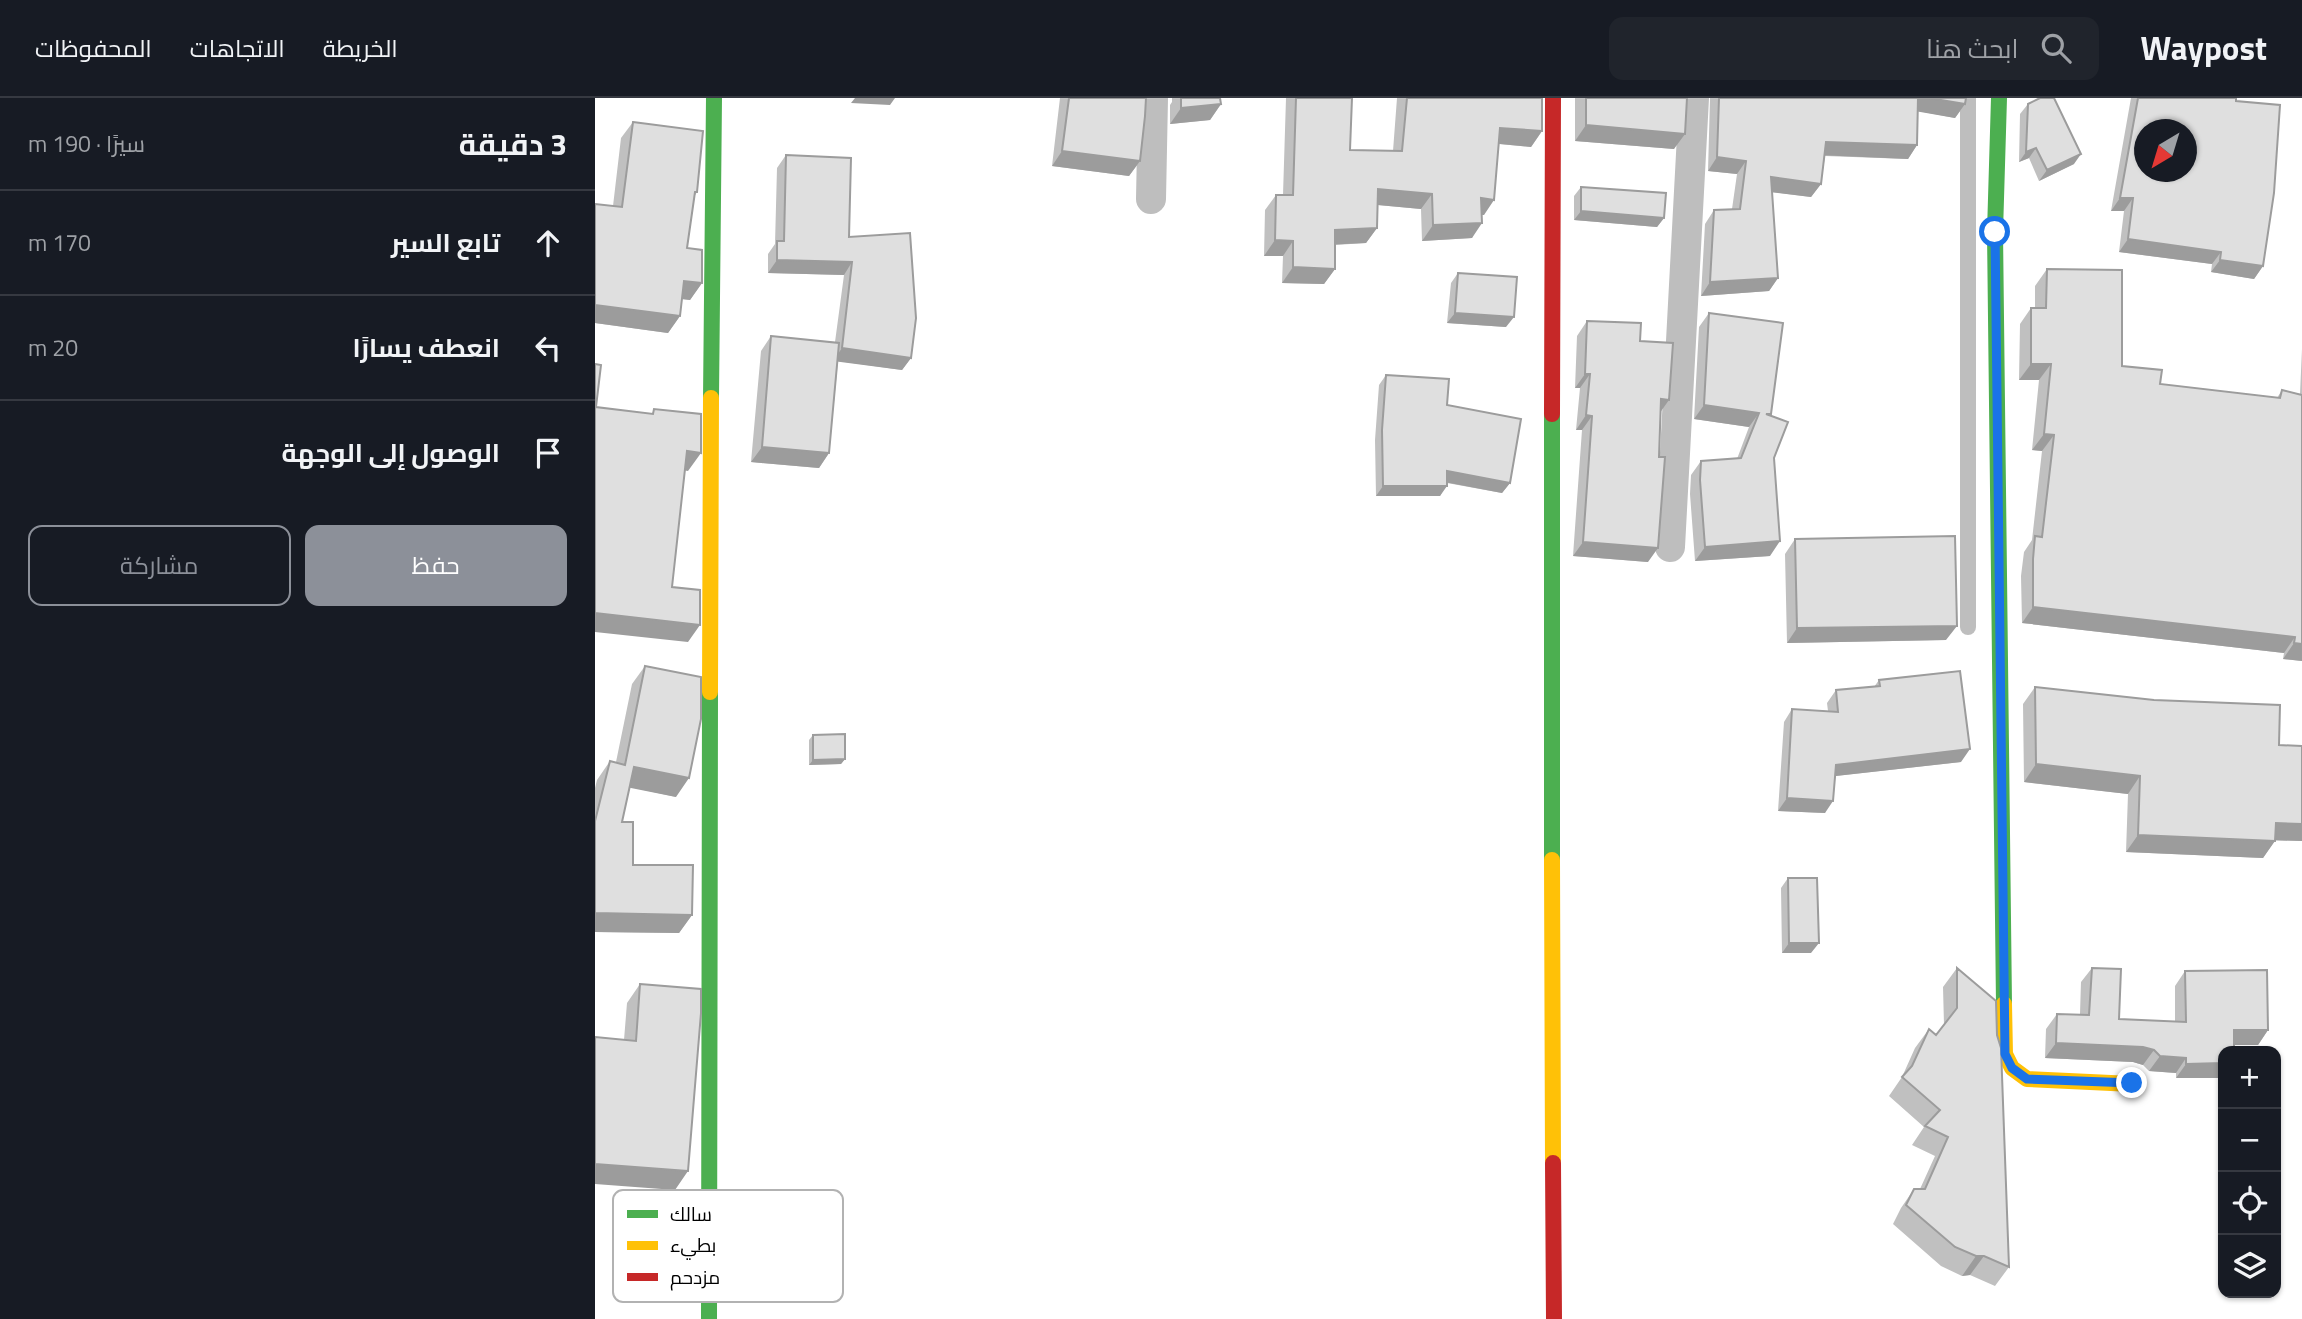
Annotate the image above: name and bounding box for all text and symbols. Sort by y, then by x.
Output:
search box [1609,17,2099,80]
text: Waypost [2141,23,2267,73]
text: ابحث هنا [1926,29,2019,68]
icon: search [2037,29,2075,67]
text: المحفوظات [35,30,152,66]
text: الاتجاهات [190,30,285,66]
text: الخريطة [323,30,398,66]
north arrow [2134,119,2197,182]
text: 3 دقيقة [459,121,567,167]
text: سيرًا · 190 m [28,126,145,161]
route start [1979,216,2010,247]
text: تابع السير [391,223,500,262]
icon: ahead [529,224,567,262]
text: 170 m [28,225,91,260]
text: انعطف يسارًا [352,328,500,367]
icon: left [529,329,567,367]
text: 20 m [28,330,78,365]
text: الوصول إلى الوجهة [281,433,500,472]
icon: arrive [529,434,567,472]
button: مشاركة [28,525,291,606]
button: حفظ [305,525,567,606]
map controls [2218,1046,2281,1298]
button: + [2218,1046,2281,1109]
route end [2116,1067,2147,1098]
button: − [2218,1109,2281,1172]
button: locate [2218,1172,2281,1235]
legend [613,1190,843,1302]
text: سالك [670,1199,712,1228]
text: بطيء [670,1230,716,1260]
button: layers [2218,1235,2281,1298]
text: مزدحم [670,1262,720,1291]

